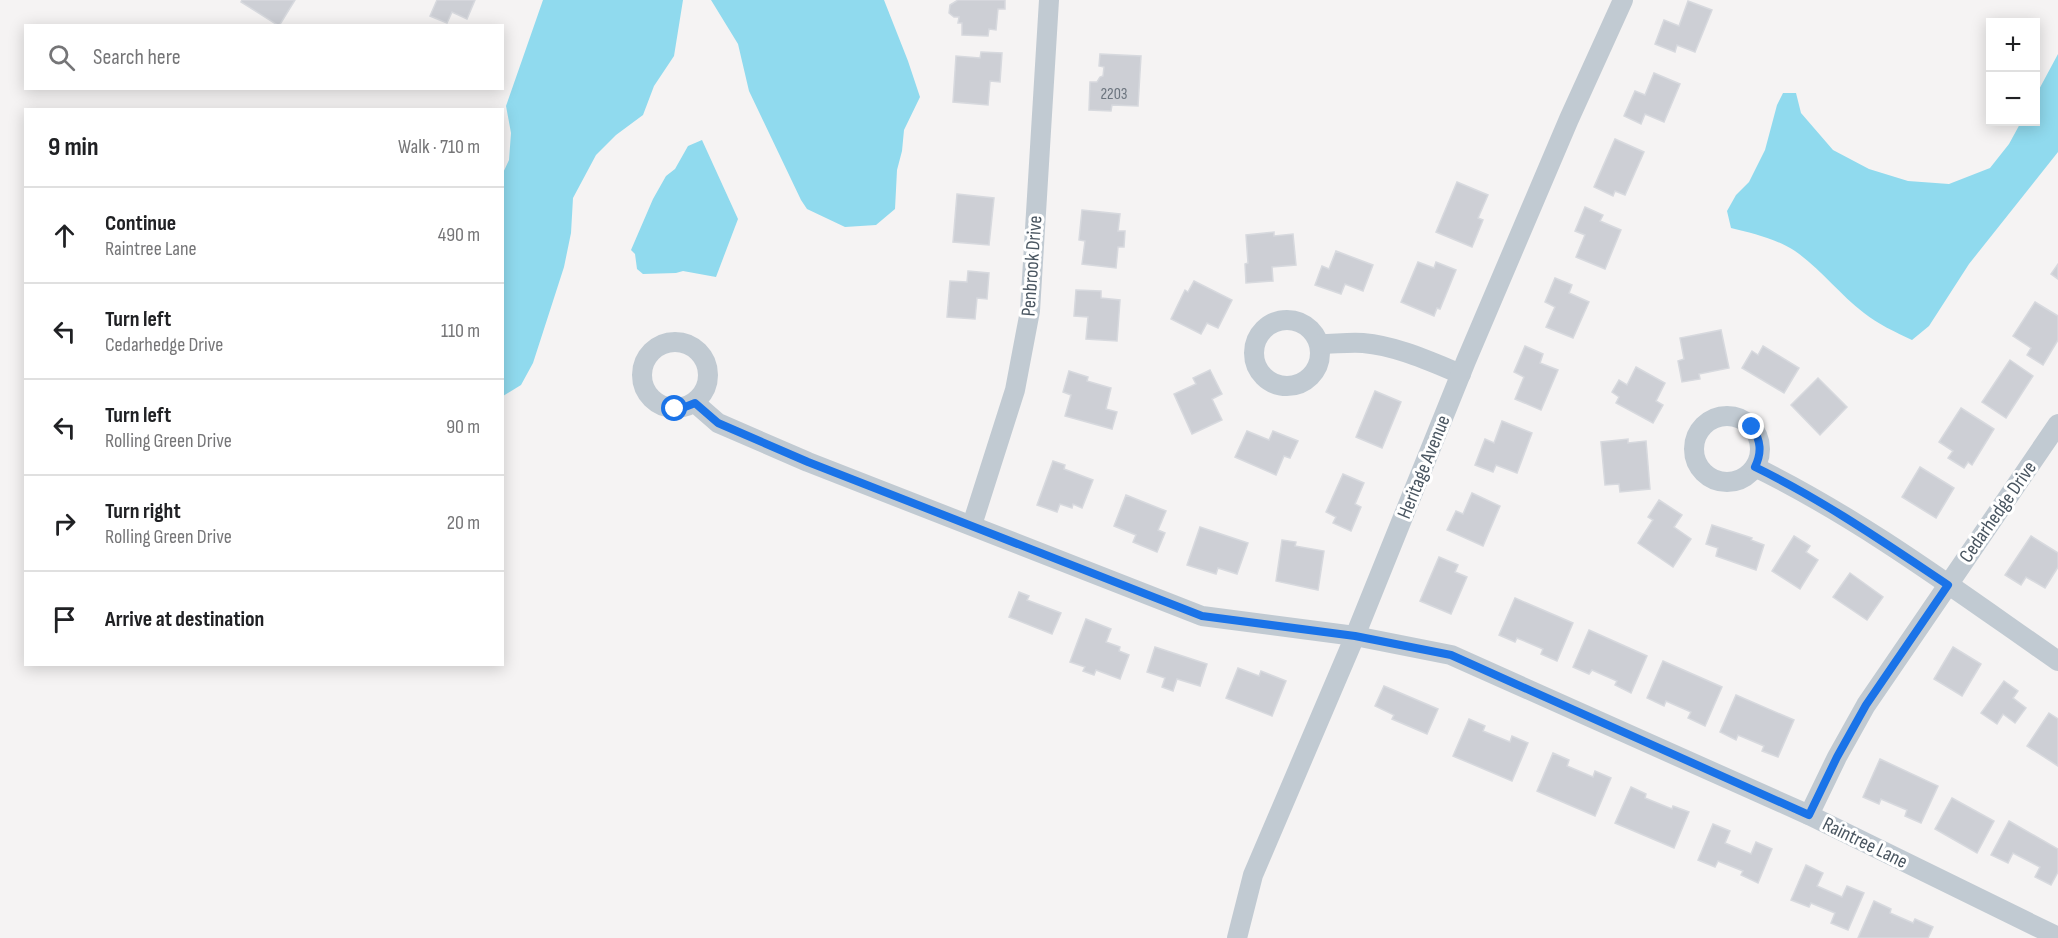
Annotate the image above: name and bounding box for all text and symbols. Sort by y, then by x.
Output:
map controls [1986,18,2040,126]
button: + [1986,18,2040,72]
search box [24,24,504,90]
icon: search [45,41,78,74]
text: Search here [93,44,180,71]
button: − [1986,72,2040,126]
house number: 2203 [1100,85,1128,104]
text: 9 min [48,132,98,163]
text: Walk · 710 m [398,135,480,159]
text: Continue [105,210,176,237]
street label: Penbrook Drive [1017,215,1047,317]
icon: ahead [48,219,81,252]
text: 490 m [438,223,480,247]
text: Raintree Lane [105,237,197,261]
text: Turn left [105,306,171,333]
icon: left [48,315,81,348]
text: 110 m [441,319,480,343]
text: Cedarhedge Drive [105,333,223,357]
route start [661,395,687,421]
text: Turn left [105,402,171,429]
icon: left [48,411,81,444]
street label: Heritage Avenue [1392,412,1456,522]
route end [1738,413,1764,439]
text: 90 m [446,415,480,439]
text: Rolling Green Drive [105,429,232,453]
street label: Cedarhedge Drive [1954,457,2042,567]
text: Turn right [105,498,181,525]
icon: right [48,507,81,540]
text: 20 m [447,511,480,535]
text: Rolling Green Drive [105,525,232,549]
icon: arrive [48,603,81,636]
text: Arrive at destination [105,606,264,633]
street label: Raintree Lane [1819,812,1911,874]

